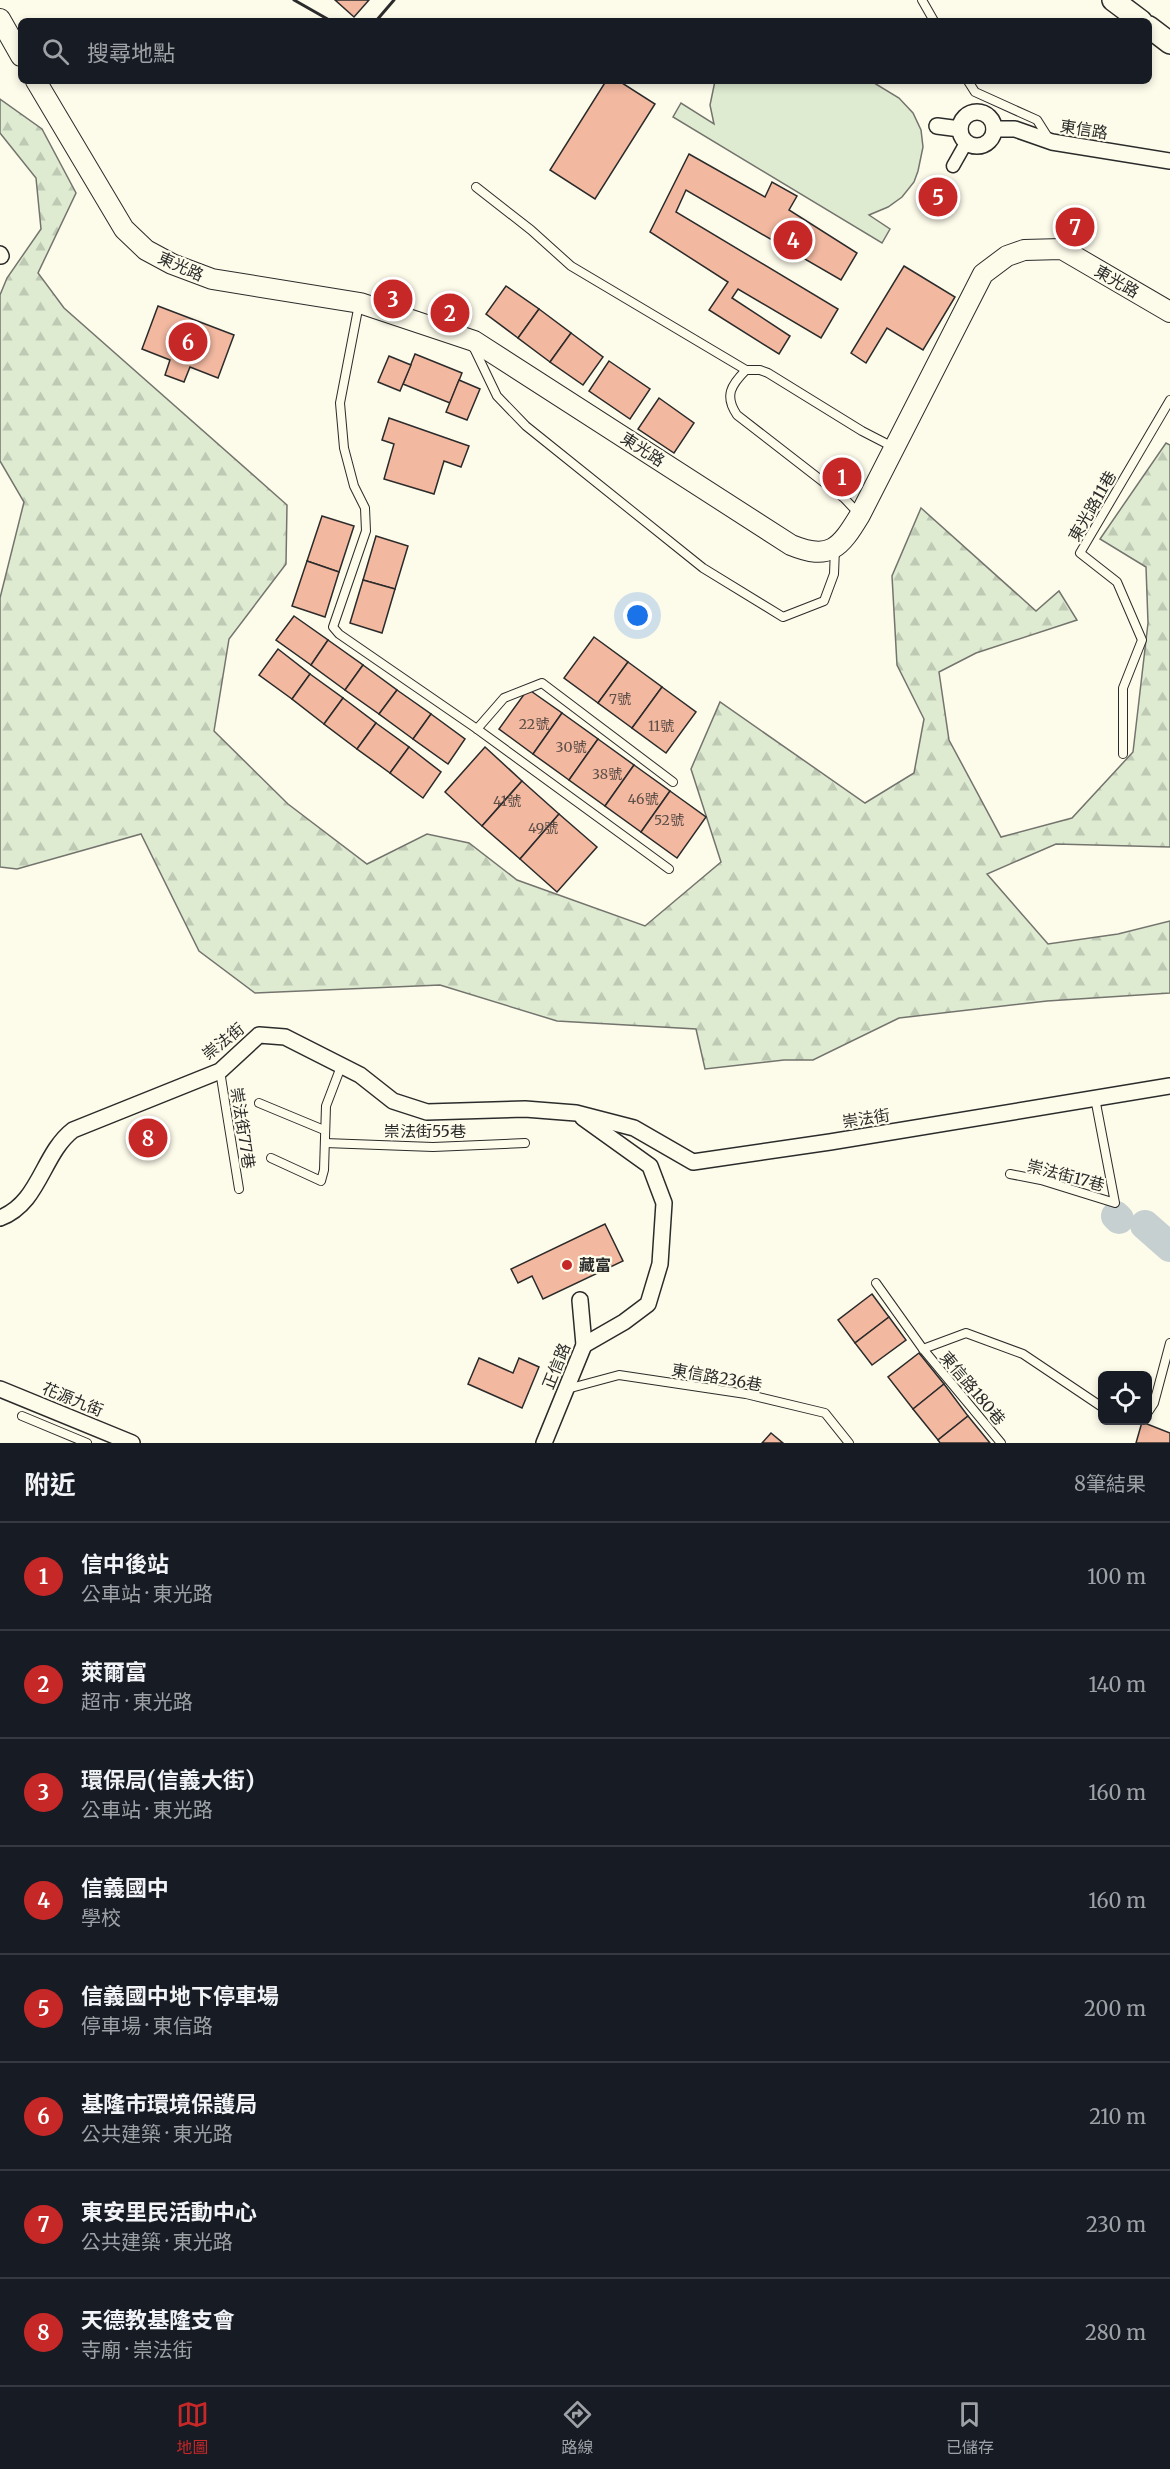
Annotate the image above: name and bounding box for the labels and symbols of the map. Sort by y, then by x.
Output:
street label: 東信路 [1059,115,1109,143]
pin: 5 [918,174,958,220]
pin: 7 [1056,204,1094,250]
pin: 4 [774,218,812,262]
street label: 東光路 [155,247,207,285]
street label: 東光路 [1091,260,1143,302]
pin: 3 [374,276,412,322]
pin: 2 [430,290,470,336]
pin: 6 [168,320,207,364]
street label: 東光路 [617,428,669,470]
pin: 1 [822,454,862,500]
street label: 東光路11巷 [1064,467,1120,545]
your location [623,601,652,630]
house number: 7號 [609,690,631,708]
house number: 22號 [519,715,549,733]
house number: 11號 [648,717,674,735]
house number: 30號 [556,738,586,756]
house number: 38號 [592,765,622,783]
house number: 46號 [628,790,658,808]
house number: 41號 [493,792,521,810]
house number: 52號 [654,811,684,829]
house number: 49號 [528,819,558,837]
street label: 崇法街 [198,1018,248,1064]
street label: 崇法街77巷 [227,1086,259,1170]
street label: 崇法街 [841,1104,891,1132]
pin: 8 [128,1116,168,1160]
street label: 崇法街55巷 [384,1121,466,1141]
street label: 崇法街17巷 [1025,1155,1107,1195]
place label: 藏富 [579,1255,611,1275]
marker: 藏富 [560,1258,574,1272]
street label: 正信路 [538,1340,574,1392]
street label: 東信路180巷 [936,1347,1010,1429]
street label: 東信路236巷 [670,1359,764,1395]
street label: 花源九街 [40,1378,106,1420]

